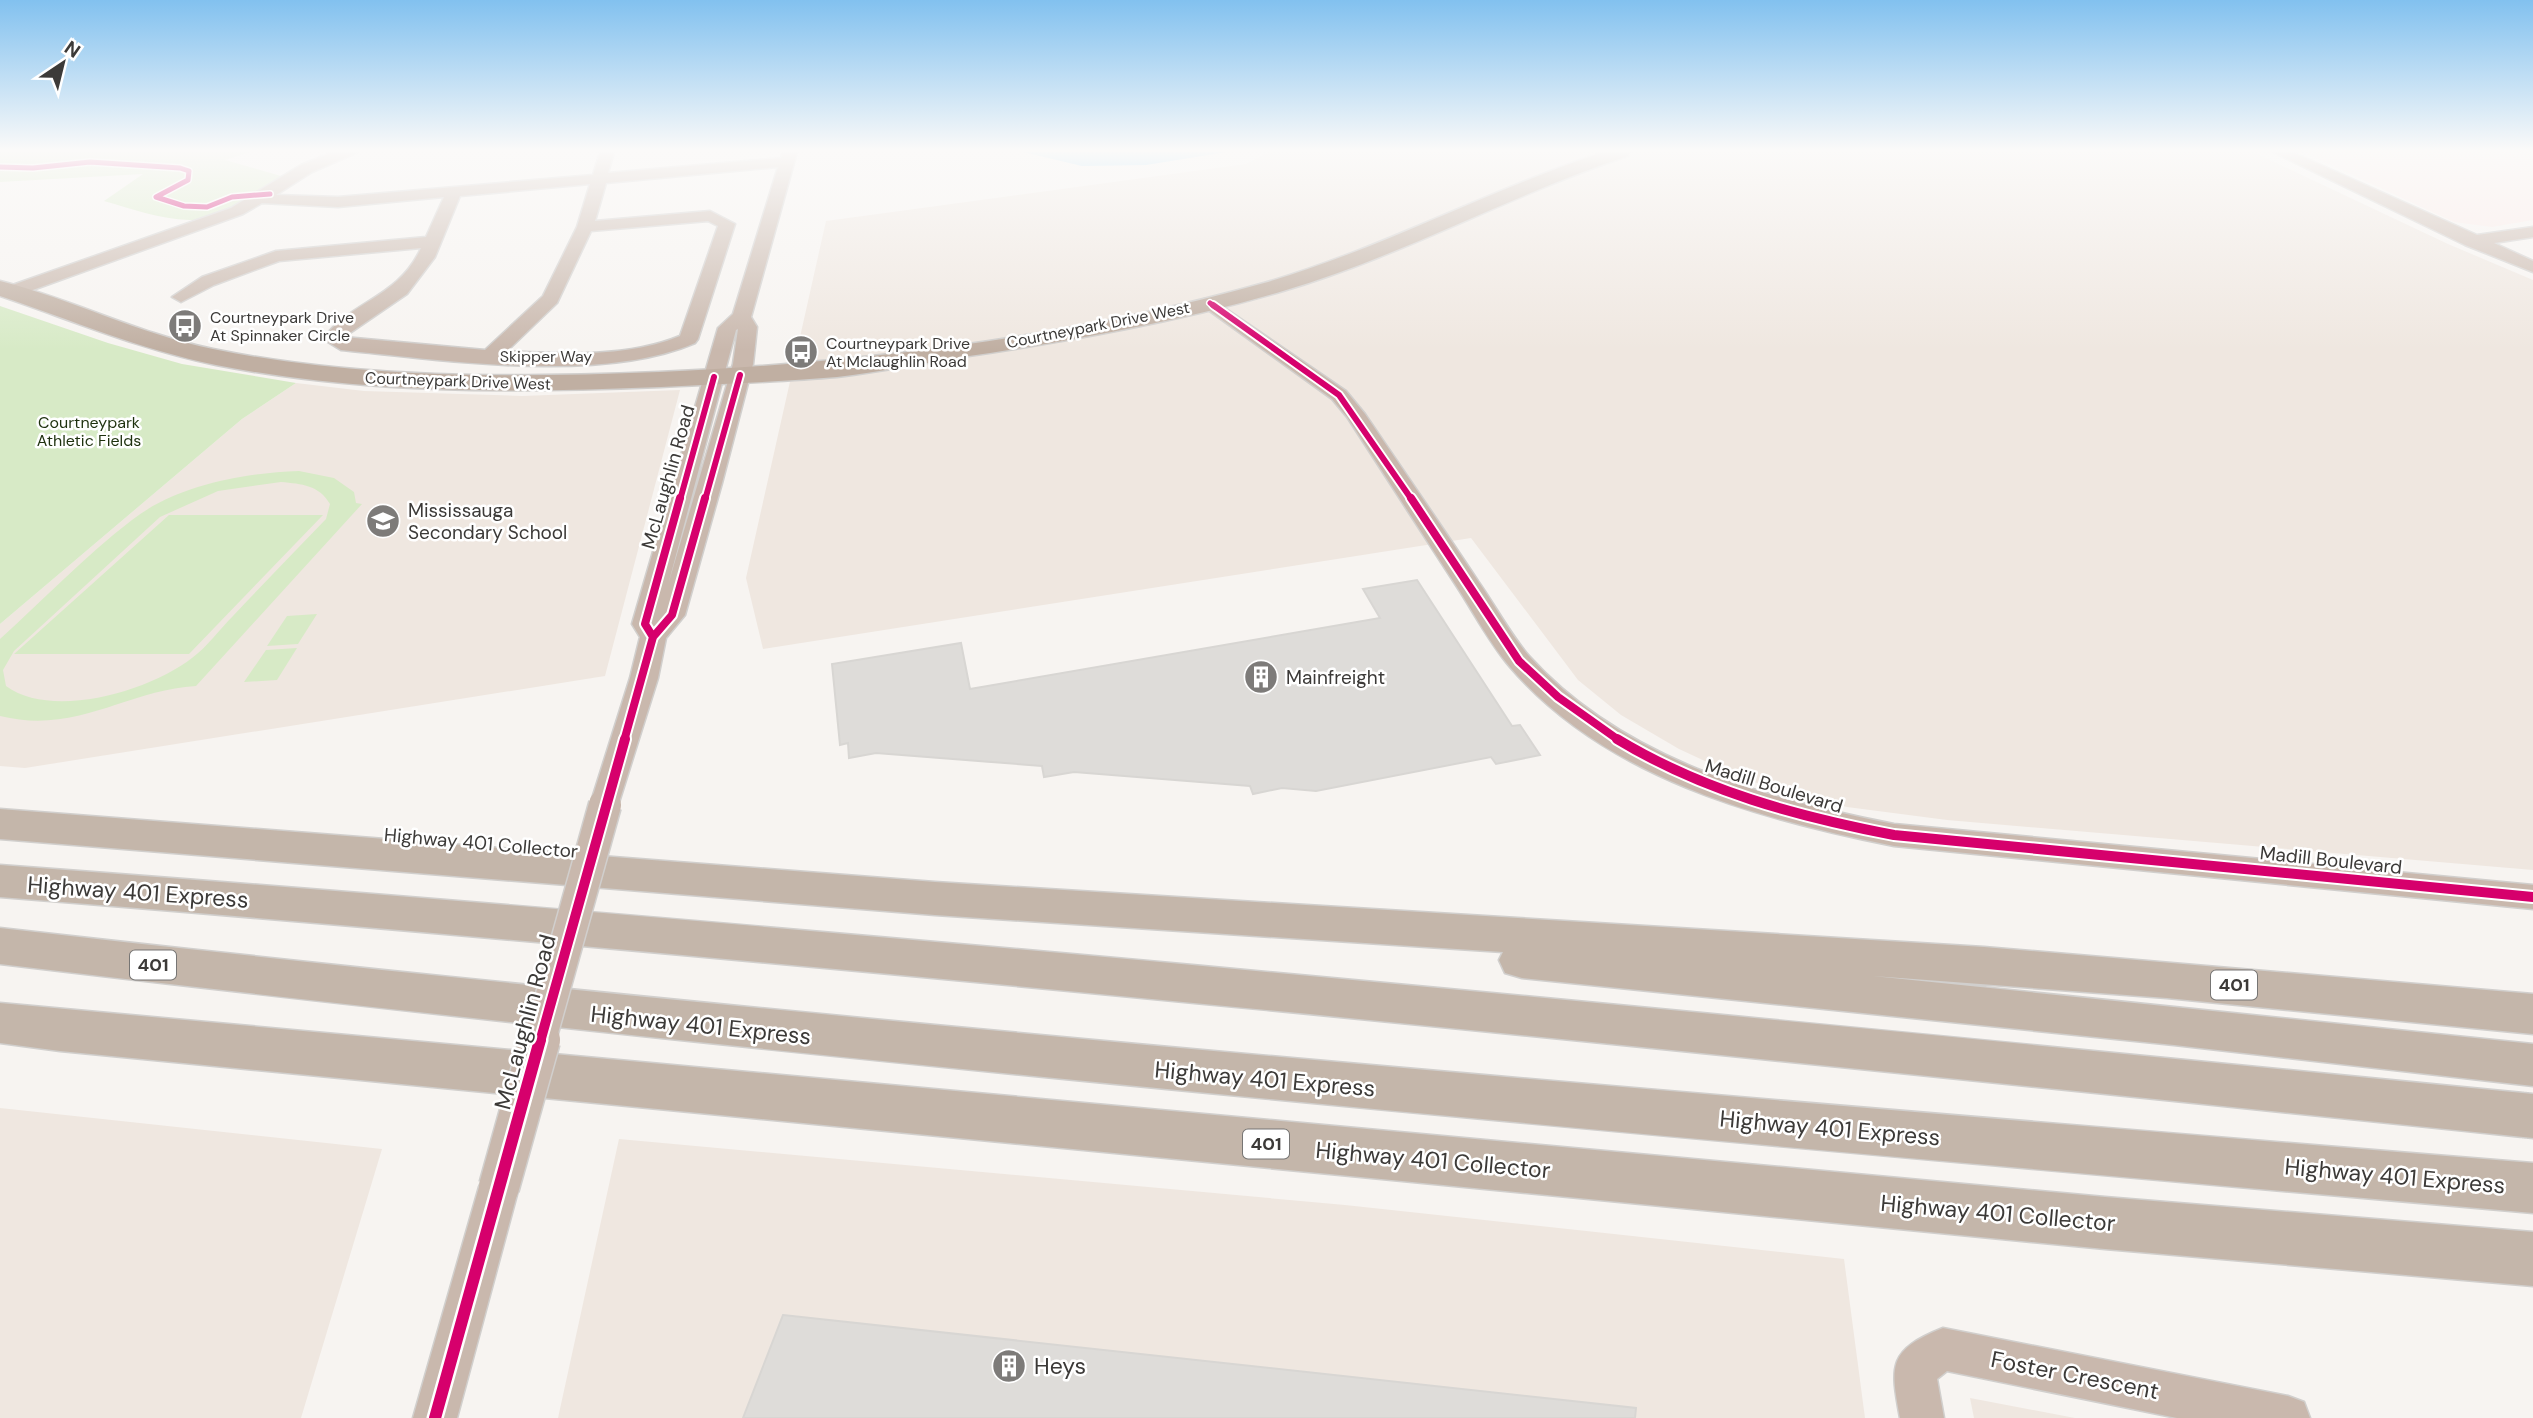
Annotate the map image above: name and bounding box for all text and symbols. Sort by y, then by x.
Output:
north arrow [28,28,98,98]
text: N [60,35,85,64]
street label: Courtneypark Drive West [1005,297,1191,353]
bus stop icon: Courtneypark Drive At Spinnaker Circle [166,307,204,345]
place label: Courtneypark Drive At Spinnaker Circle [210,307,354,346]
bus stop icon: Courtneypark Drive At Mclaughlin Road [782,333,820,371]
place label: Courtneypark Drive At Mclaughlin Road [826,333,970,372]
street label: Skipper Way [500,346,592,367]
street label: Courtneypark Drive West [365,367,551,395]
street label: McLaughlin Road [636,402,700,552]
park label: Courtneypark Athletic Fields [37,412,141,451]
place label: Mississauga Secondary School [408,498,567,545]
school or university icon: Mississauga Secondary School [364,502,402,540]
building icon: Mainfreight [1242,658,1280,696]
place label: Mainfreight [1286,665,1385,690]
street label: Madill Boulevard [1702,753,1846,819]
street label: Highway 401 Collector [383,822,579,864]
street label: Madill Boulevard [2259,840,2403,880]
street label: Highway 401 Express [26,869,250,915]
street label: McLaughlin Road [487,931,563,1113]
road number: 401 [130,950,176,980]
road number: 401 [2211,970,2257,1000]
street label: Highway 401 Express [589,999,813,1051]
street label: Highway 401 Express [1153,1054,1377,1104]
street label: Highway 401 Express [1718,1103,1942,1153]
road number: 401 [1243,1129,1289,1158]
street label: Highway 401 Collector [1314,1135,1552,1185]
street label: Highway 401 Express [2283,1151,2507,1201]
street label: Highway 401 Collector [1879,1188,2117,1238]
street label: Foster Crescent [1988,1344,2162,1406]
building icon: Heys [990,1347,1028,1385]
place label: Heys [1034,1351,1086,1381]

